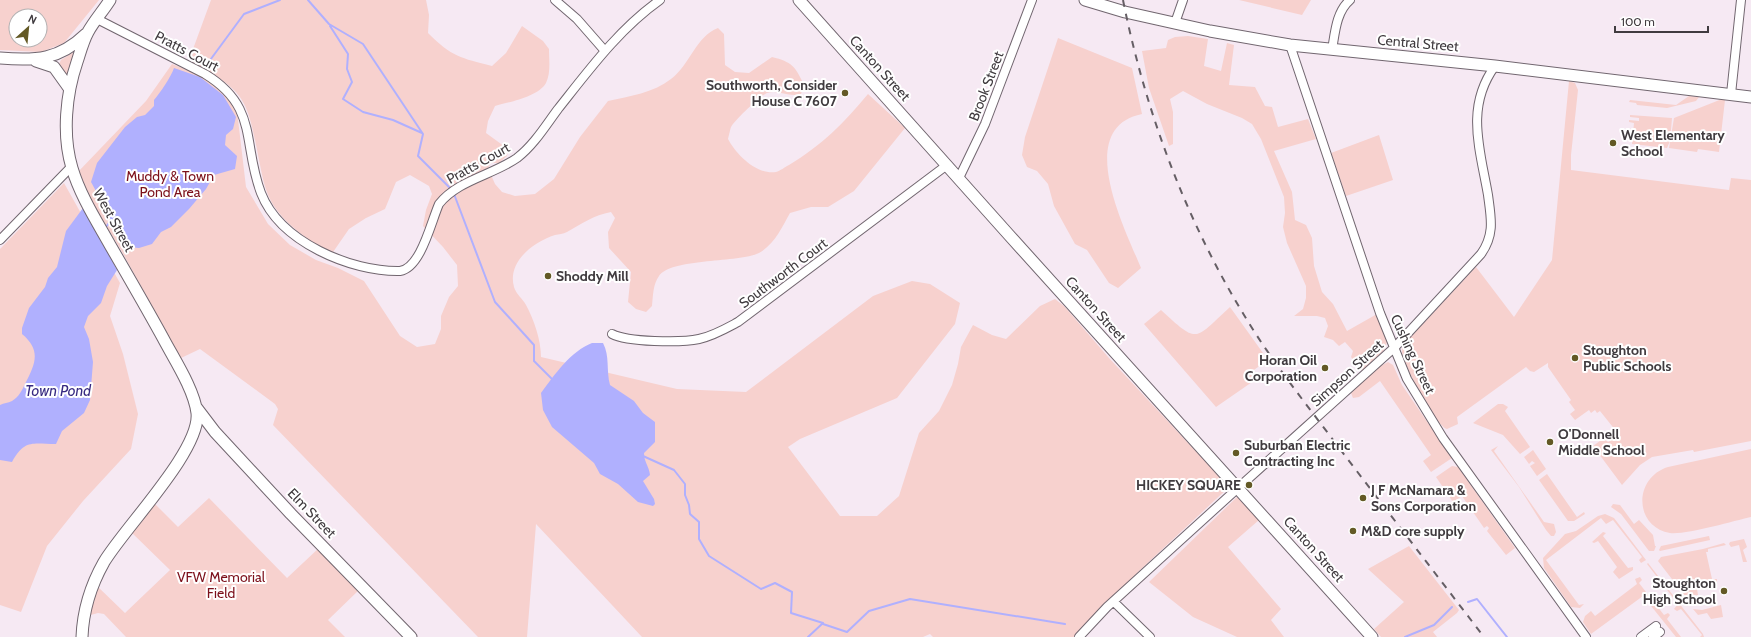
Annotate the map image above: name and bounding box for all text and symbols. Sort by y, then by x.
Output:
north arrow [8,8,48,48]
scale bar [1615,8,1708,34]
text: N [26,11,39,27]
text: 100 m [1621,14,1655,29]
street label: Pratts Court [152,27,222,75]
street label: Central Street [1377,30,1460,56]
street label: Canton Street [846,31,914,105]
street label: Brook Street [964,48,1008,123]
place label: Southworth, Consider House C 7607 [706,76,838,110]
marker: Southworth, Consider House C 7607 [840,88,850,98]
place label: West Elementary School [1621,126,1725,160]
street label: Pratts Court [443,138,513,188]
marker: West Elementary School [1608,138,1618,148]
park label: Muddy & Town Pond Area [126,167,214,201]
street label: West Street [89,185,139,255]
street label: Southworth Court [735,234,831,312]
place label: Shoddy Mill [556,267,629,285]
marker: Shoddy Mill [543,271,553,281]
street label: Canton Street [1062,272,1130,346]
street label: Cushing Street [1387,311,1439,397]
street label: Simpson Street [1307,335,1387,410]
place label: Stoughton Public Schools [1583,341,1671,375]
place label: Horan Oil Corporation [1245,351,1317,385]
marker: Stoughton Public Schools [1570,353,1580,363]
marker: Horan Oil Corporation [1320,363,1330,373]
water label: Town Pond [25,382,92,400]
place label: O'Donnell Middle School [1558,425,1645,459]
place label: Suburban Electric Contracting Inc [1244,436,1351,470]
marker: O'Donnell Middle School [1545,437,1555,447]
marker: Suburban Electric Contracting Inc [1231,448,1241,458]
place label: HICKEY SQUARE [1136,476,1241,494]
marker: HICKEY SQUARE [1244,480,1254,490]
place label: J F McNamara & Sons Corporation [1370,481,1476,515]
street label: Elm Street [284,484,340,542]
marker: J F McNamara & Sons Corporation [1358,493,1368,503]
street label: Canton Street [1280,512,1348,586]
place label: M&D core supply [1361,522,1465,540]
marker: M&D core supply [1348,526,1358,536]
park label: VFW Memorial Field [177,568,266,602]
place label: Stoughton High School [1643,574,1716,608]
marker: Stoughton High School [1719,586,1729,596]

